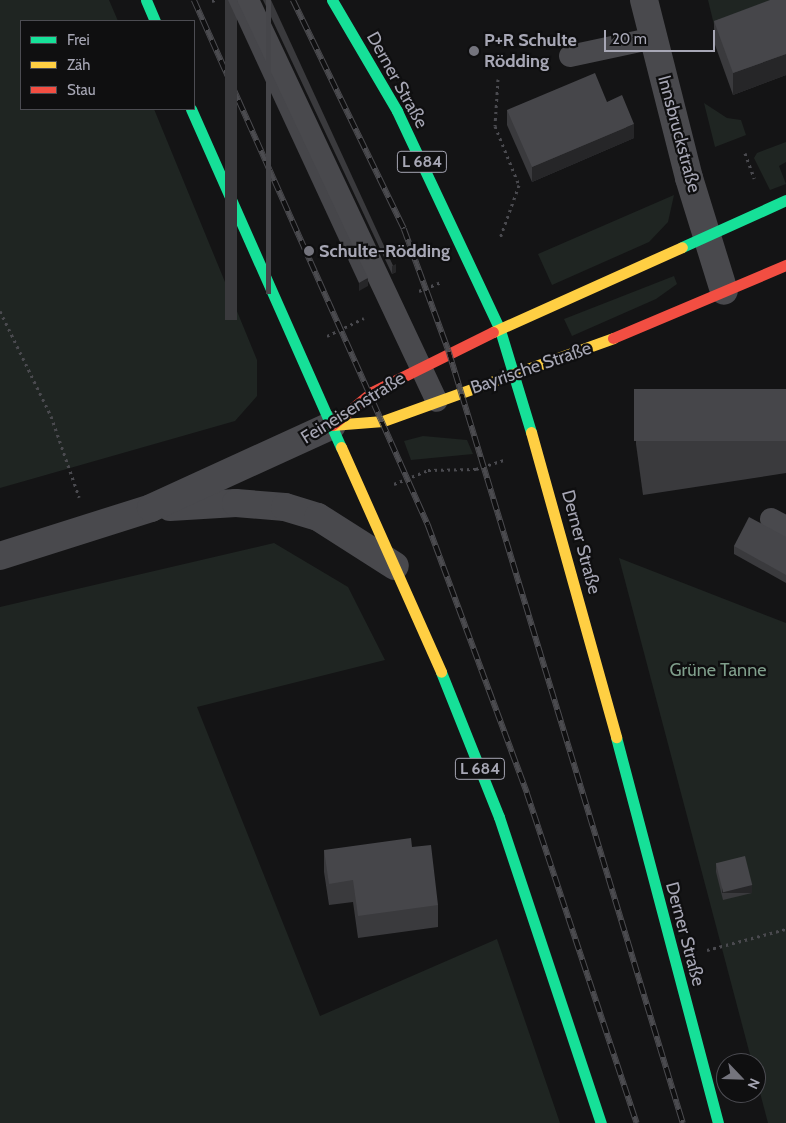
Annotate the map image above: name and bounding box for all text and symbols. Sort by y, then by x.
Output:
legend [20,20,195,110]
scale bar [606,20,717,52]
street label: Derner Straße [362,28,432,132]
place label: P+R Schulte Rödding [484,30,577,72]
text: 20 m [612,30,647,48]
text: Frei [67,31,90,49]
marker: P+R Schulte Rödding [468,45,480,57]
text: Zäh [67,56,90,74]
street label: Innsbruckstraße [653,73,705,195]
text: Stau [67,81,96,99]
road number: L 684 [396,148,448,176]
place label: Schulte-Rödding [319,240,450,262]
marker: Schulte-Rödding [303,245,315,257]
street label: Bayrische Straße [468,337,594,399]
street label: Feineisenstraße [297,367,409,449]
street label: Derner Straße [557,488,605,596]
park label: Grüne Tanne [670,659,766,681]
road number: L 684 [454,756,506,782]
street label: Derner Straße [661,880,709,988]
north arrow [716,1053,766,1103]
text: N [744,1076,764,1092]

